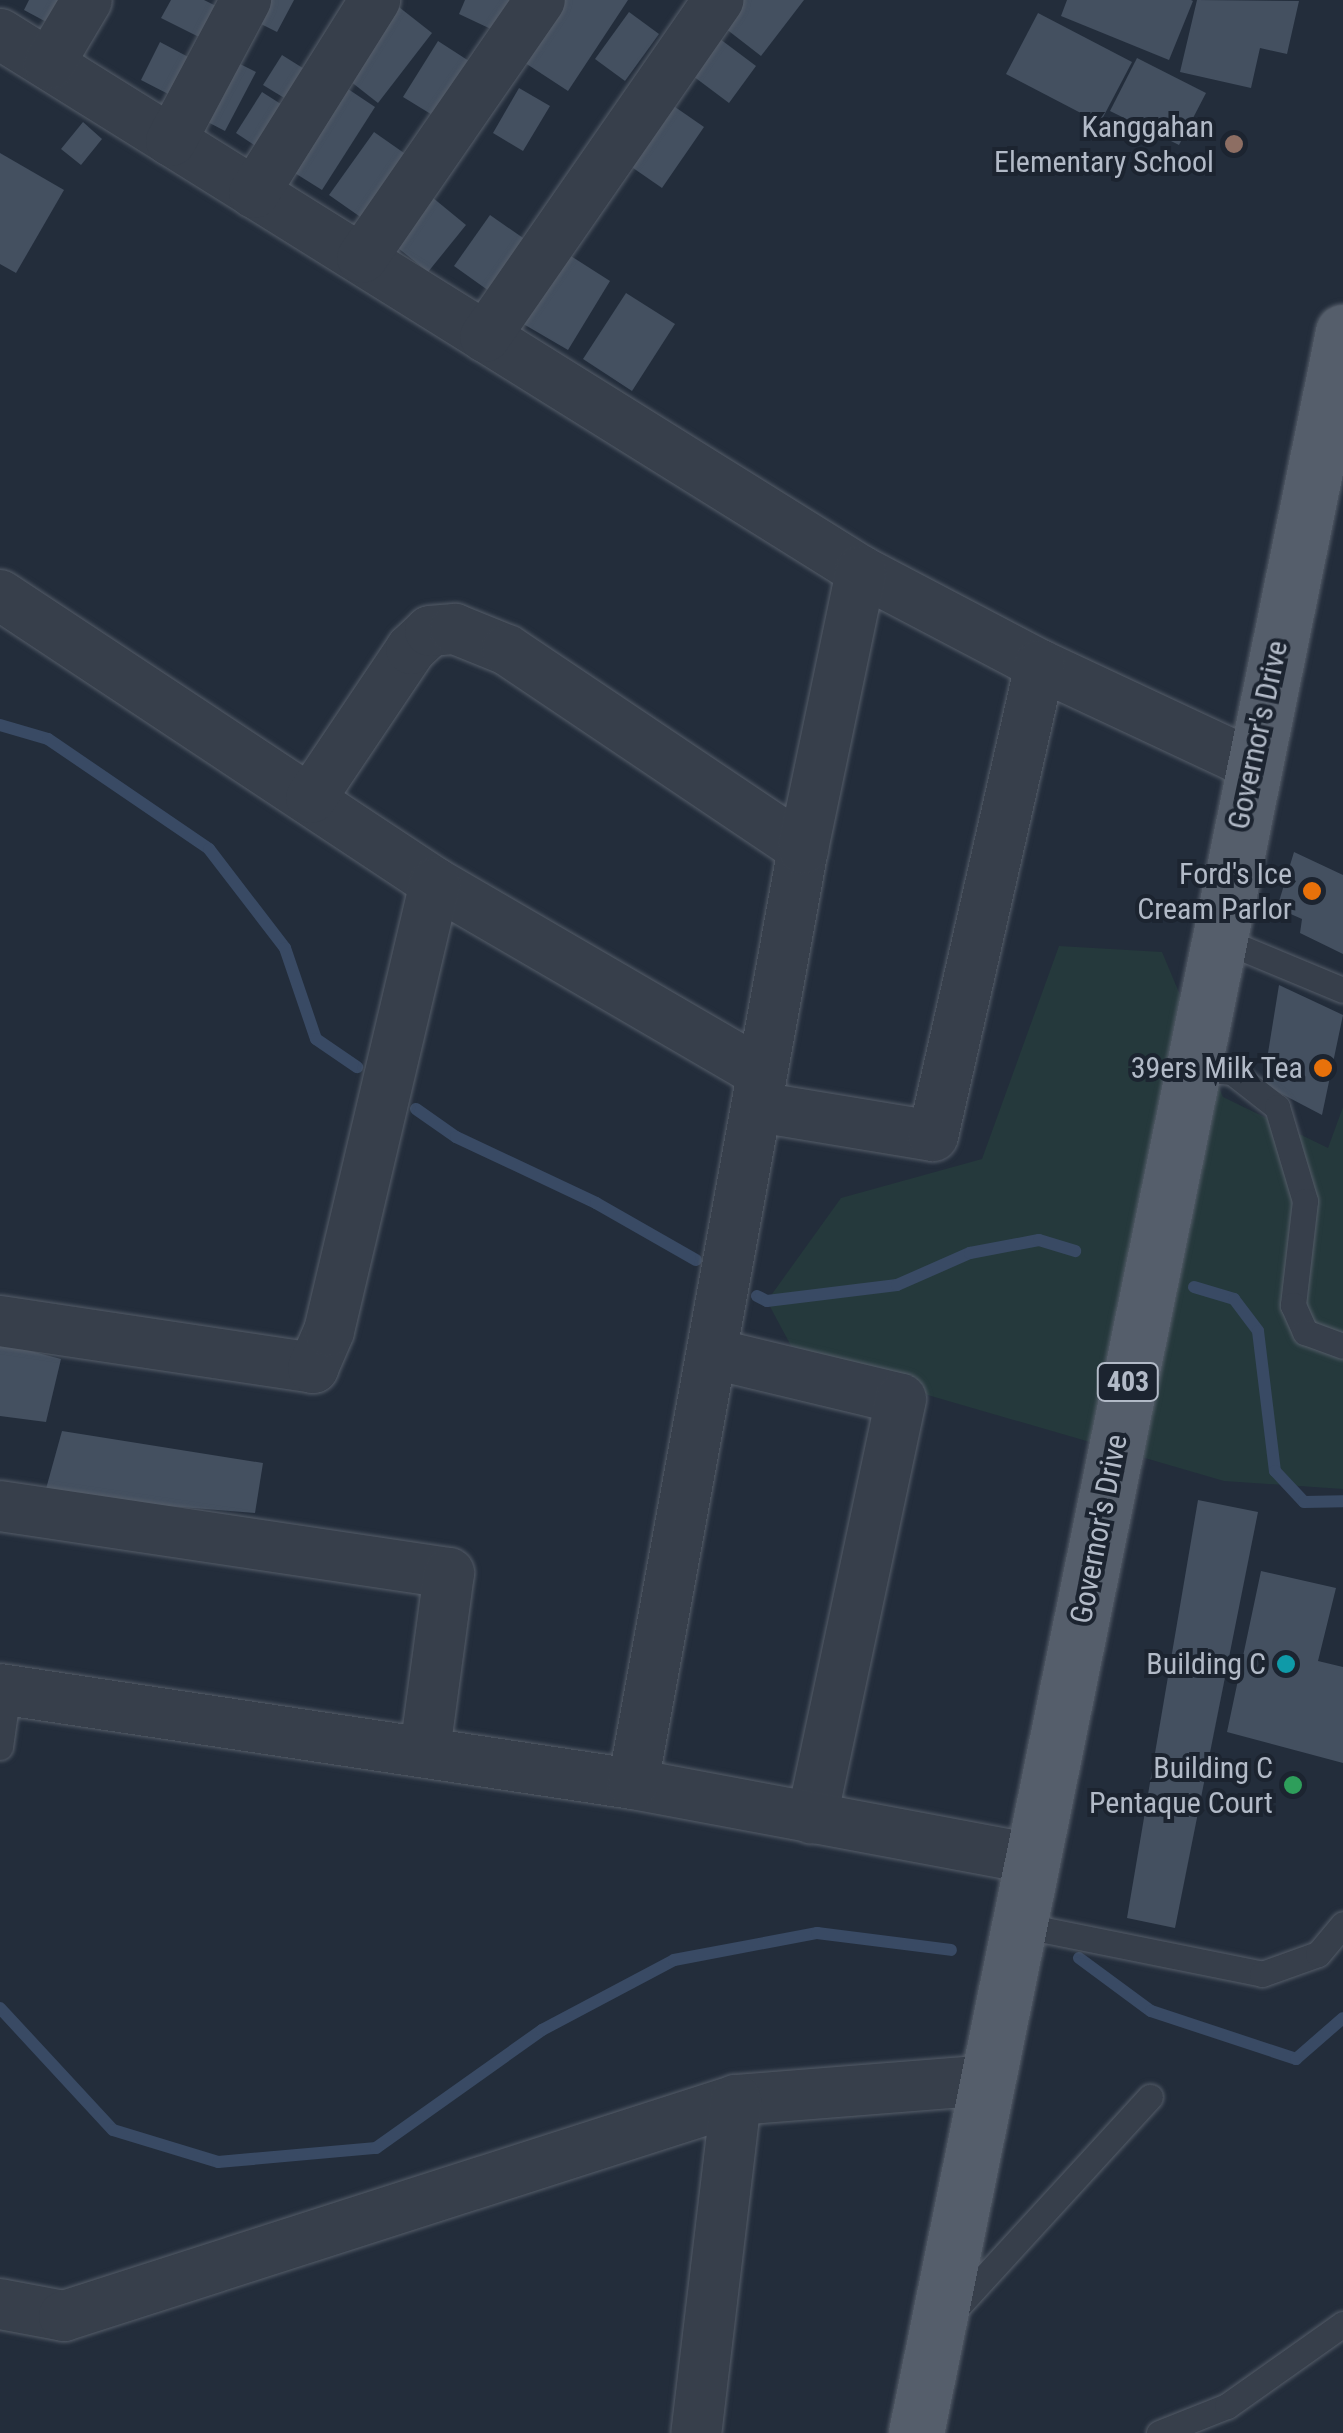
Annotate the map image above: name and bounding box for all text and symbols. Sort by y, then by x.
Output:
place label: Kanggahan Elementary School [994,109,1214,180]
marker: Kanggahan Elementary School [1223,133,1245,155]
street label: Governor's Drive [1220,637,1296,833]
place label: Ford's Ice Cream Parlor [1137,856,1292,926]
marker: Ford's Ice Cream Parlor [1301,880,1323,902]
place label: 39ers Milk Tea [1130,1050,1303,1086]
marker: 39ers Milk Tea [1312,1057,1334,1079]
road number: 403 [1096,1359,1160,1405]
street label: Governor's Drive [1063,1431,1135,1627]
place label: Building C [1146,1646,1266,1682]
marker: Building C [1275,1653,1297,1675]
place label: Building C Pentaque Court [1089,1750,1273,1820]
marker: Building C Pentaque Court [1282,1774,1304,1796]

